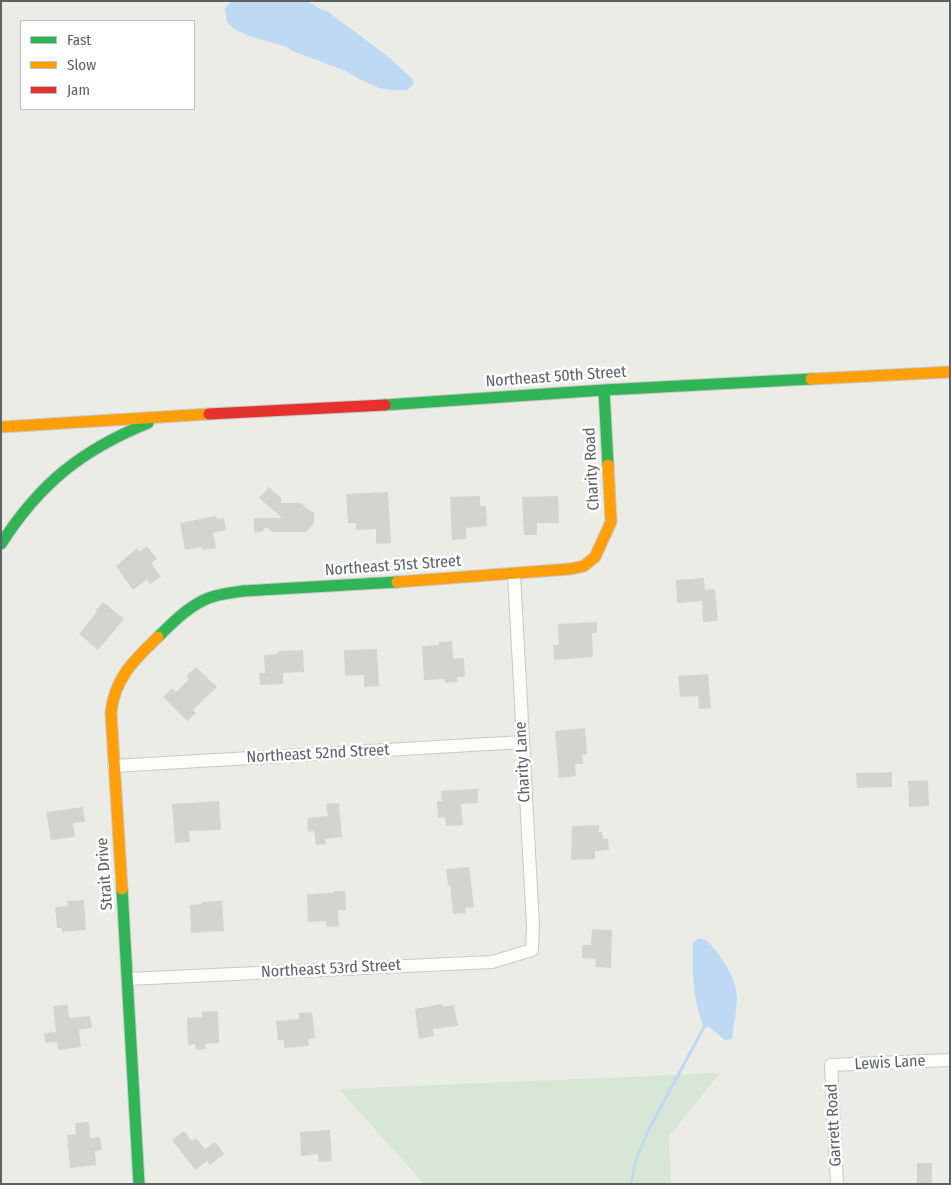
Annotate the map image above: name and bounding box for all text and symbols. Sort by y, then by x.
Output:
legend [20,20,195,110]
text: Fast [67,31,91,49]
text: Slow [67,56,96,74]
text: Jam [67,81,90,99]
street label: Northeast 50th Street [485,363,627,391]
street label: Charity Road [580,427,604,511]
street label: Northeast 51st Street [324,552,462,580]
street label: Charity Lane [511,721,535,803]
street label: Northeast 52nd Street [246,741,390,767]
street label: Strait Drive [93,837,117,911]
street label: Northeast 53rd Street [261,956,401,982]
street label: Lewis Lane [854,1052,926,1074]
street label: Garrett Road [822,1083,846,1167]

